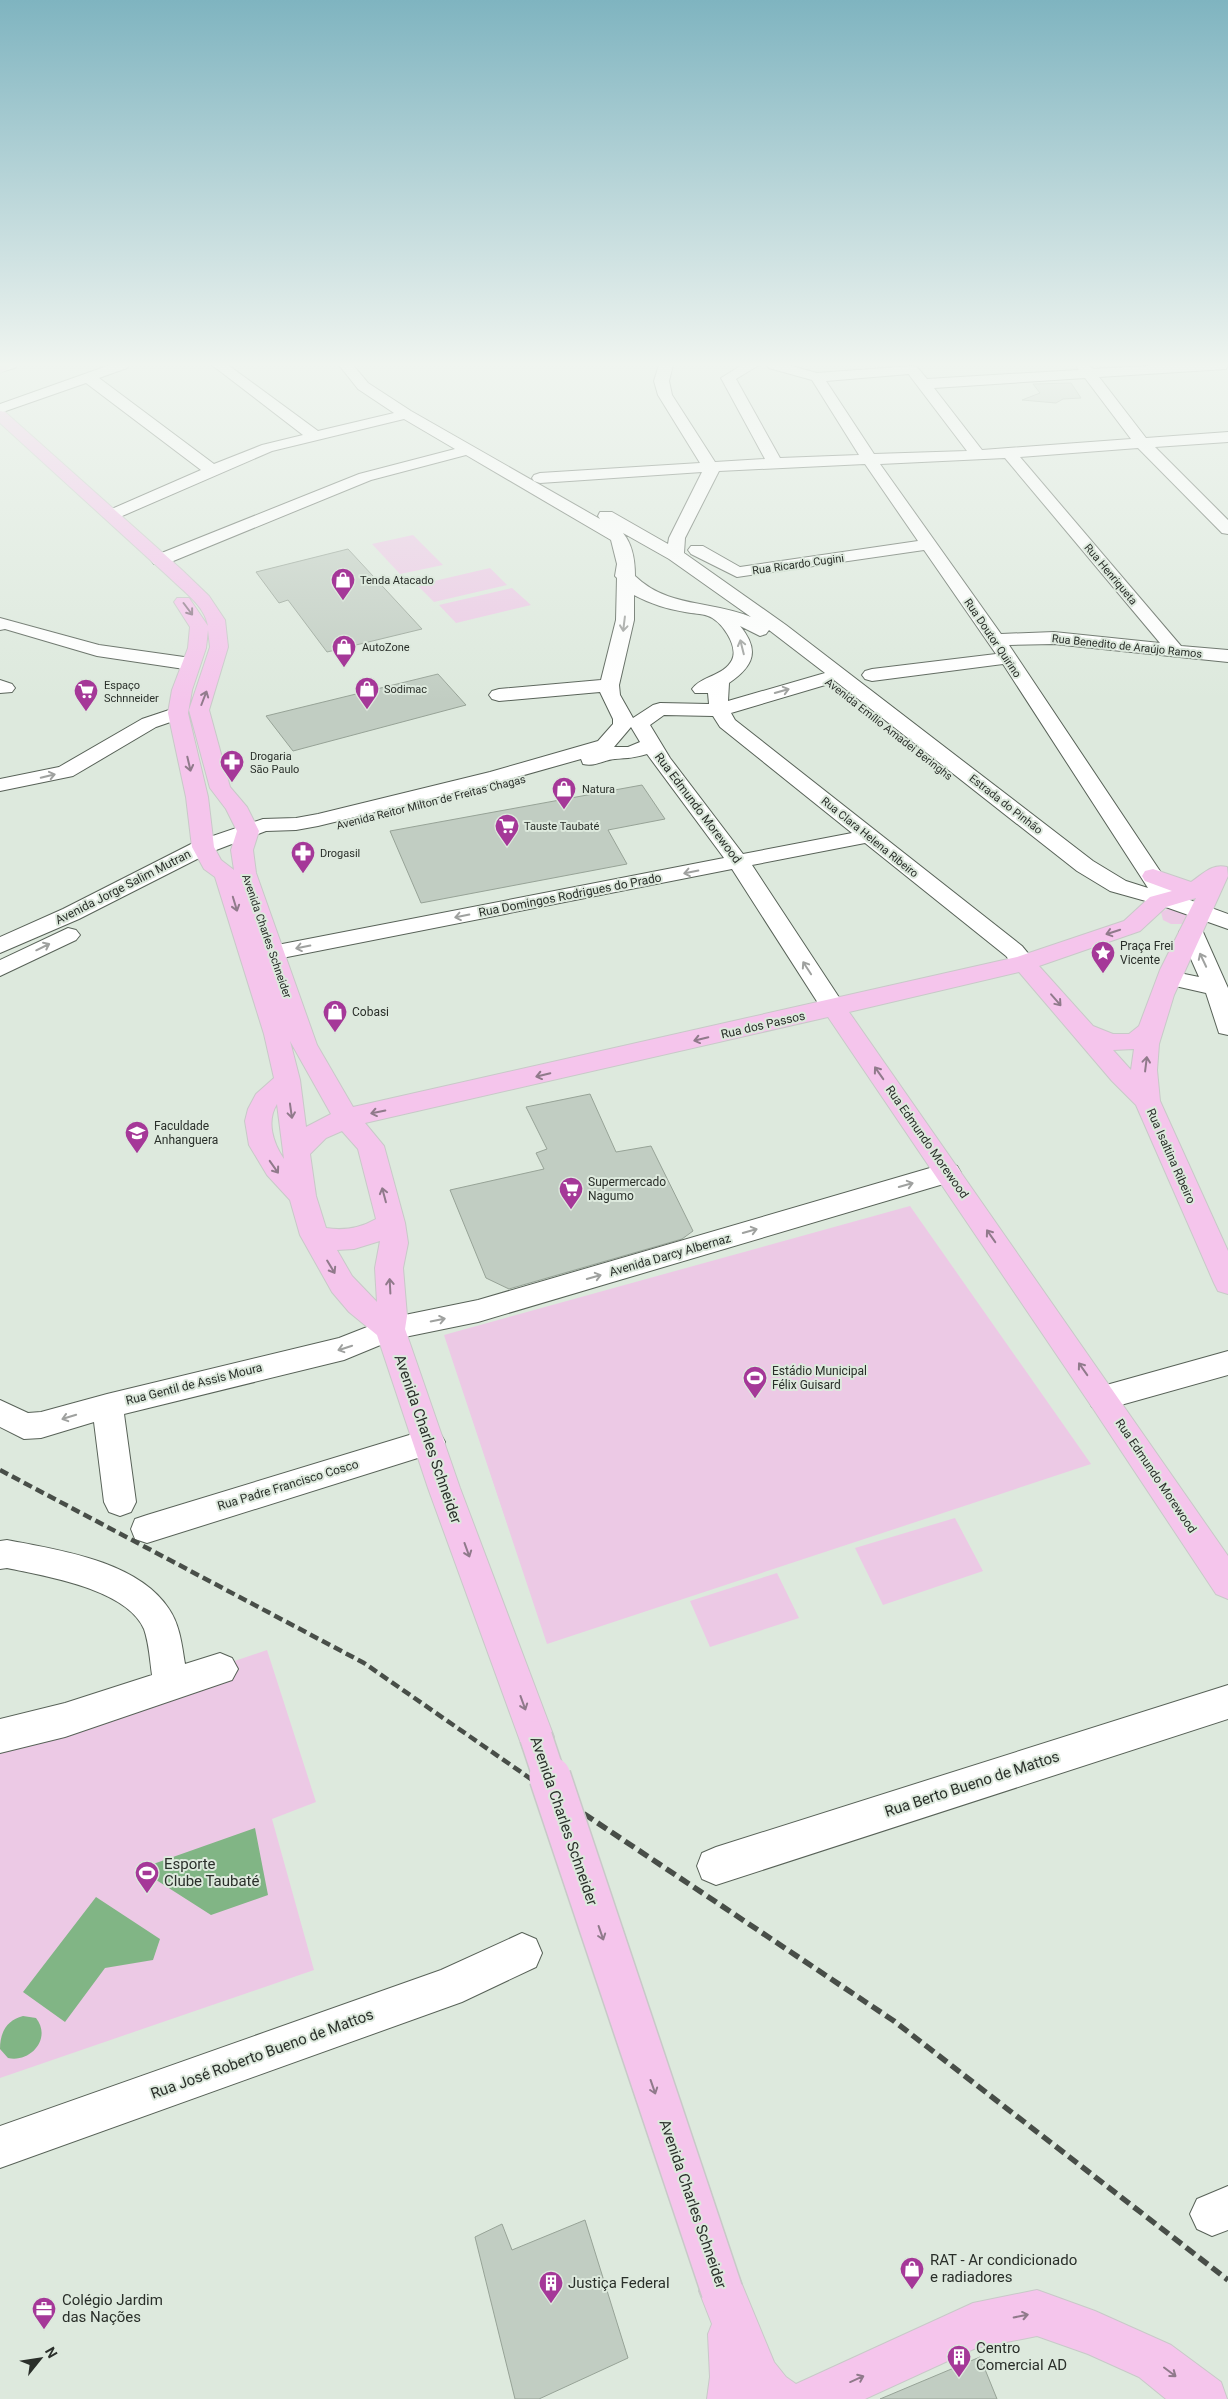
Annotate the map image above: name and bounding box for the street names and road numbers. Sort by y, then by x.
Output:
street label: Rua Henriqueta [1081,541,1140,607]
street label: Rua Ricardo Cugini [751,552,845,577]
street label: Rua Doutor Quirino [961,596,1024,680]
street label: Rua Benedito de Araújo Ramos [1051,632,1203,661]
street label: Avenida Emílio Amadei Beringhs [822,676,955,783]
street label: Rua Edmundo Morewood [652,750,744,866]
street label: Estrada do Pinhão [967,772,1045,837]
street label: Avenida Reitor Milton de Freitas Chagas [335,773,527,832]
street label: Rua Clara Helena Ribeiro [819,794,921,880]
street label: Avenida Jorge Salim Mutran [53,847,193,927]
street label: Rua Domingos Rodrigues do Prado [477,870,663,920]
street label: Avenida Charles Schneider [239,872,294,1000]
street label: Rua dos Passos [720,1009,806,1041]
street label: Rua Edmundo Morewood [883,1083,971,1201]
street label: Rua Isaltina Ribeiro [1144,1106,1198,1206]
street label: Avenida Darcy Albernaz [608,1231,732,1279]
street label: Avenida Charles Schneider [391,1352,465,1526]
street label: Rua Gentil de Assis Moura [124,1360,264,1408]
street label: Rua Edmundo Morewood [1113,1416,1199,1536]
street label: Rua Padre Francisco Cosco [216,1457,360,1513]
street label: Avenida Charles Schneider [527,1734,601,1908]
street label: Rua Berto Bueno de Mattos [882,1747,1062,1821]
street label: Rua José Roberto Bueno de Mattos [148,2005,376,2103]
street label: Avenida Charles Schneider [656,2117,730,2291]

